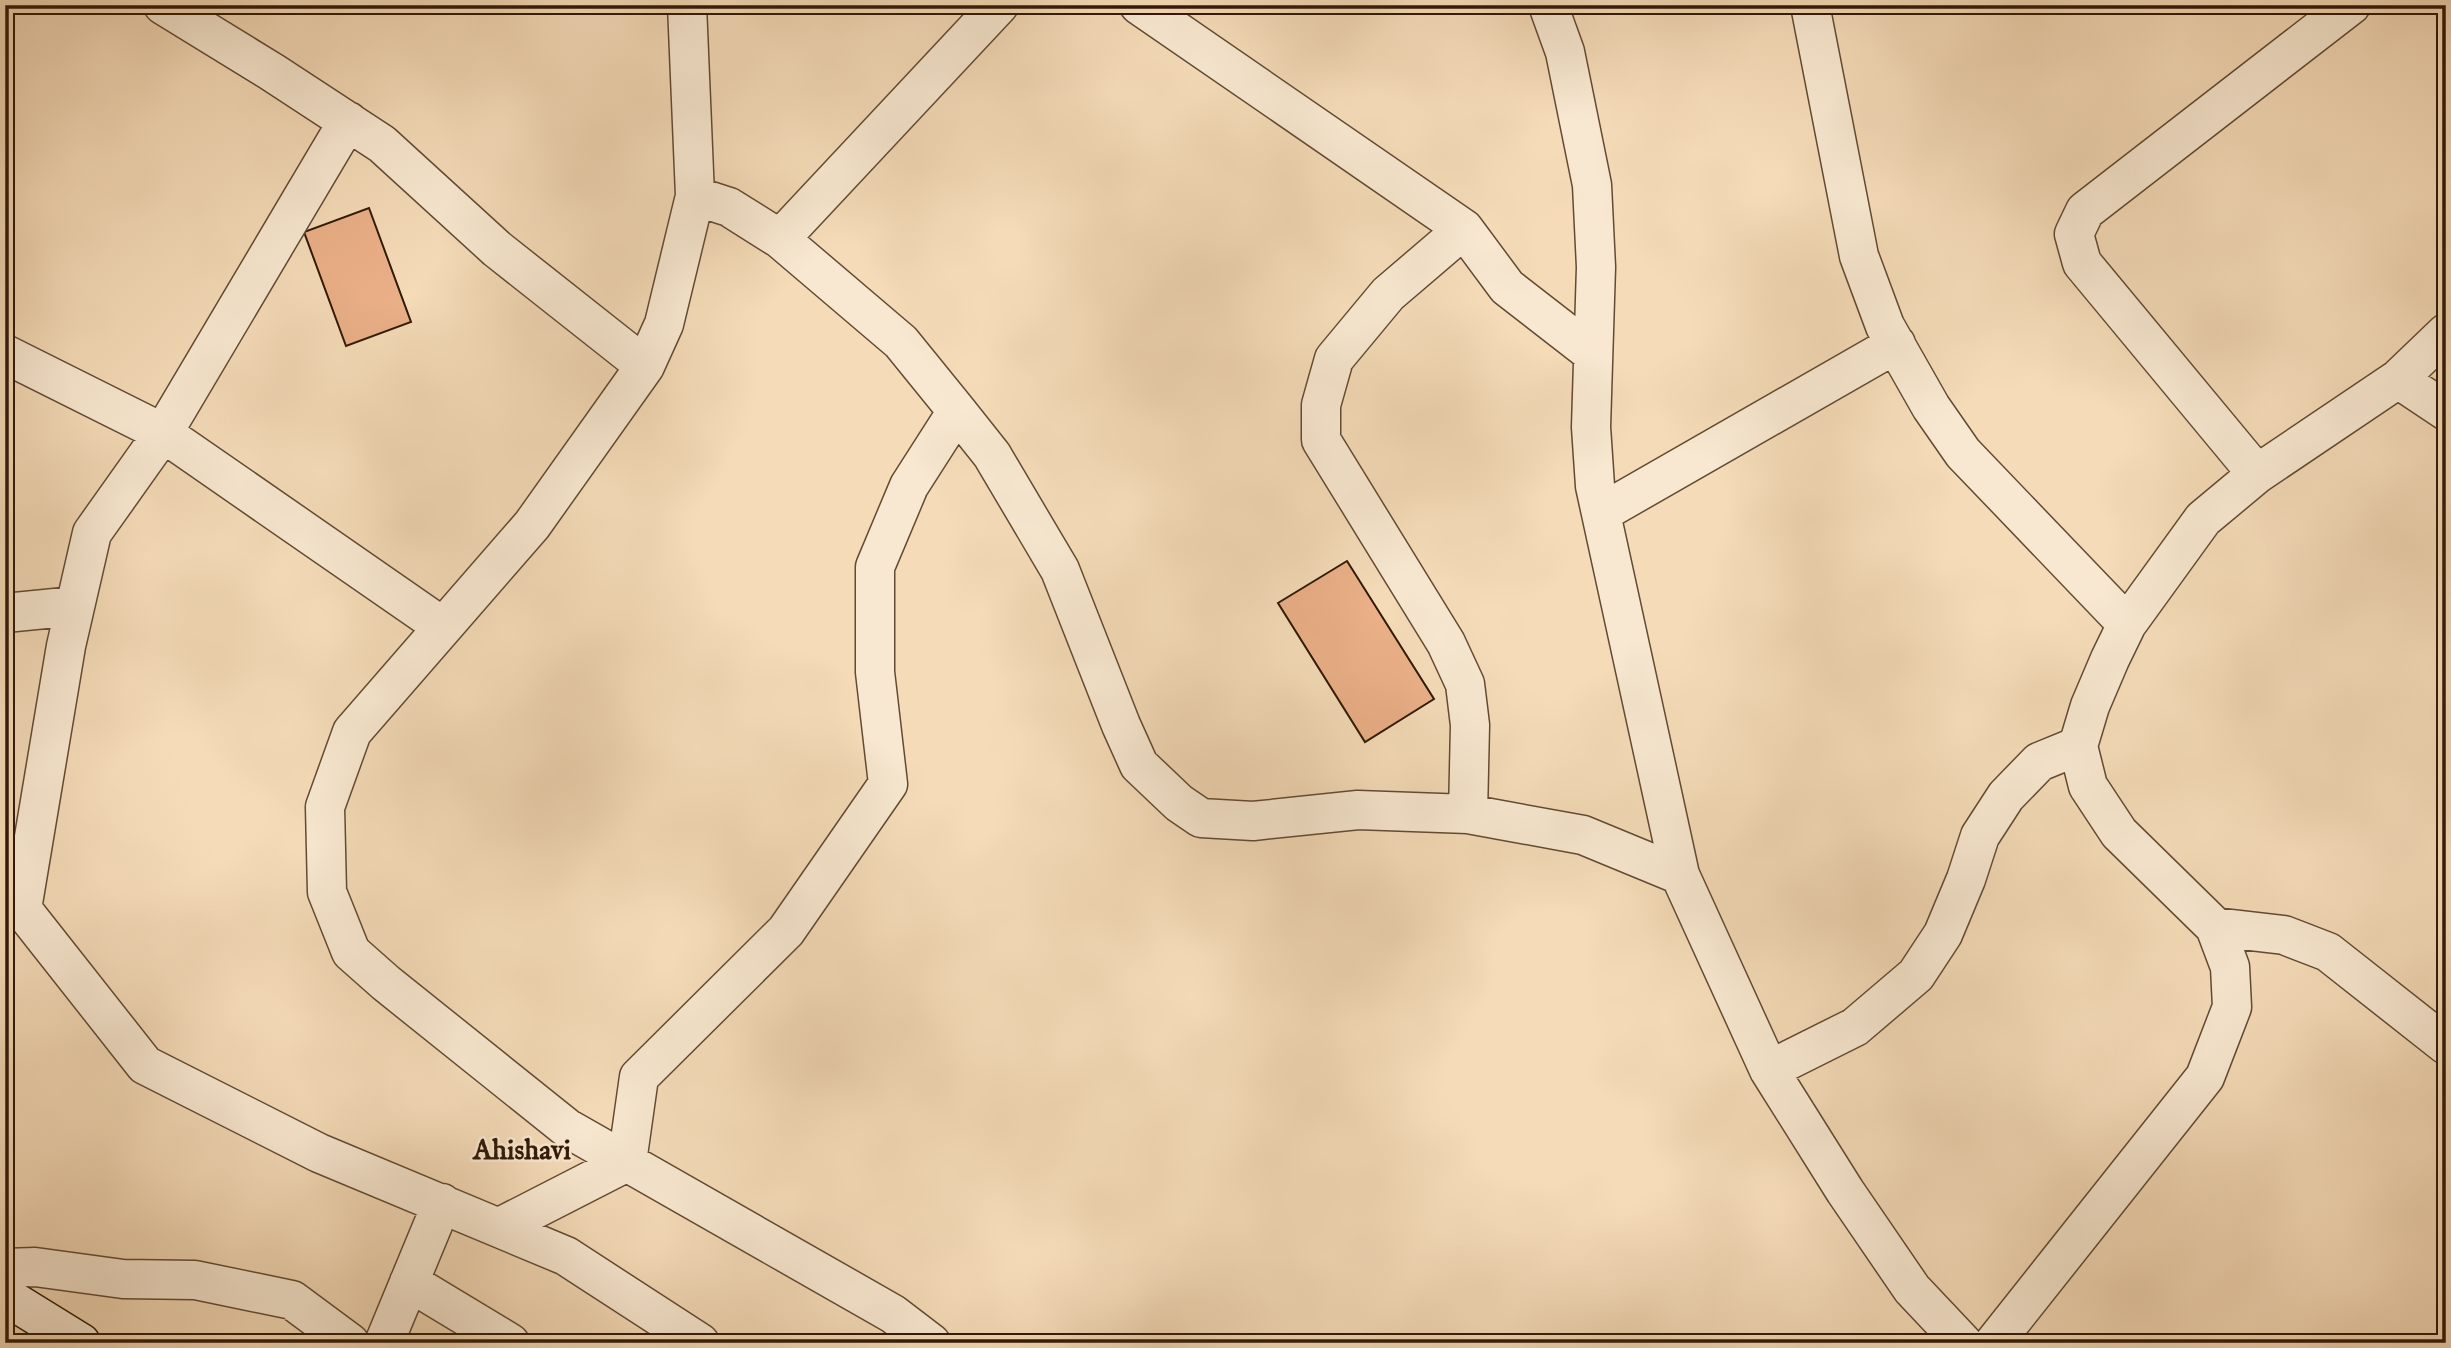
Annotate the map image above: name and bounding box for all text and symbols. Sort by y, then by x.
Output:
district label: Ahishavi [472,1134,571,1169]

